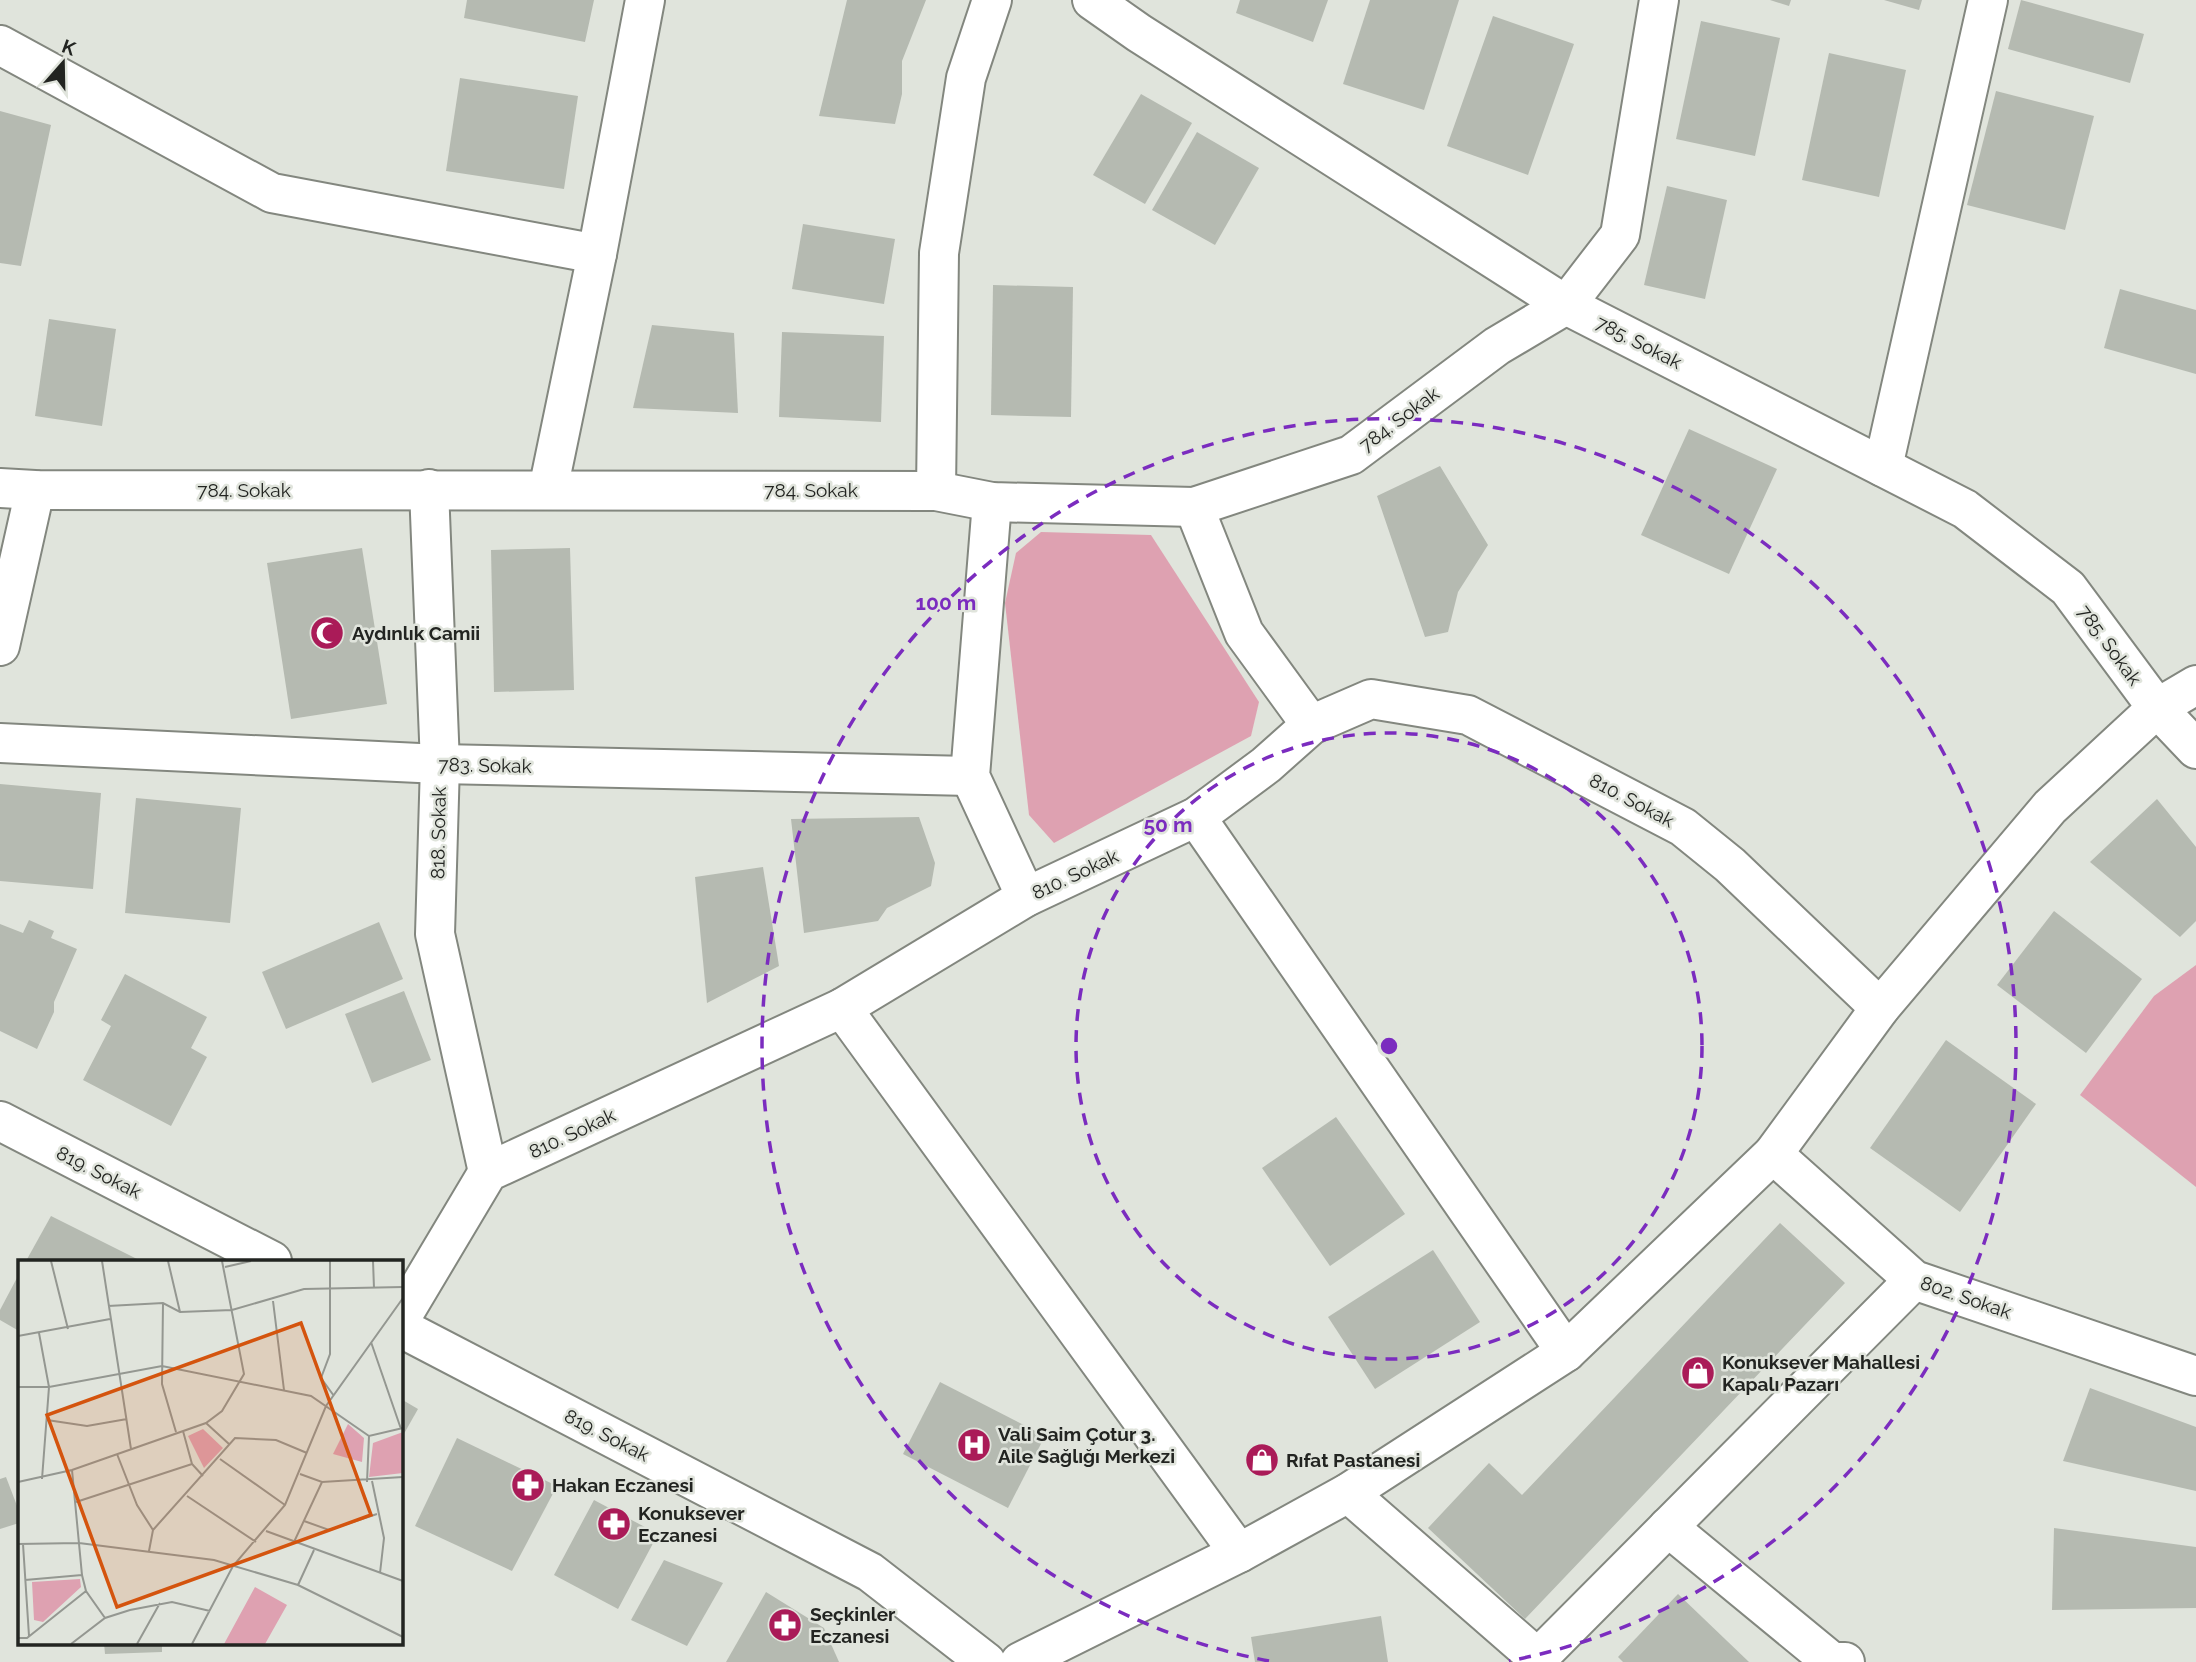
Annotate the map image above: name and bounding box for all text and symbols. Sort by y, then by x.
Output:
north arrow [28,28,98,98]
text: K [59,35,79,60]
street label: 785. Sokak [1592,311,1686,373]
street label: 784. Sokak [1355,382,1443,456]
street label: 784. Sokak [197,479,291,501]
street label: 784. Sokak [764,479,858,501]
text: 100 m [916,590,976,615]
street label: 785. Sokak [2074,601,2146,689]
mosque icon: Aydınlık Camii [308,614,346,652]
place label: Aydınlık Camii [352,622,480,644]
street label: 783. Sokak [438,753,532,777]
street label: 810. Sokak [1586,769,1678,831]
street label: 818. Sokak [426,787,450,879]
text: 50 m [1143,812,1193,837]
street label: 810. Sokak [1028,844,1122,904]
centre of rings [1377,1034,1401,1058]
street label: 810. Sokak [525,1103,619,1163]
street label: 819. Sokak [53,1141,145,1203]
inset map [18,1260,402,1644]
street label: 802. Sokak [1918,1271,2014,1323]
place label: Konuksever Mahallesi Kapalı Pazarı [1722,1351,1920,1395]
shop icon: Konuksever Mahallesi Kapalı Pazarı [1679,1354,1717,1392]
street label: 819. Sokak [561,1404,653,1466]
place label: Vali Saim Çotur 3. Aile Sağlığı Merkezi [998,1423,1175,1467]
hospital icon: Vali Saim Çotur 3. Aile Sağlığı Merkezi [955,1426,993,1464]
shop icon: Rıfat Pastanesi [1243,1441,1281,1479]
place label: Rıfat Pastanesi [1286,1449,1420,1471]
pharmacy icon: Hakan Eczanesi [509,1466,547,1504]
place label: Hakan Eczanesi [552,1474,694,1496]
place label: Konuksever Eczanesi [638,1502,745,1546]
pharmacy icon: Konuksever Eczanesi [595,1505,633,1543]
place label: Seçkinler Eczanesi [810,1603,896,1647]
pharmacy icon: Seçkinler Eczanesi [766,1606,804,1644]

